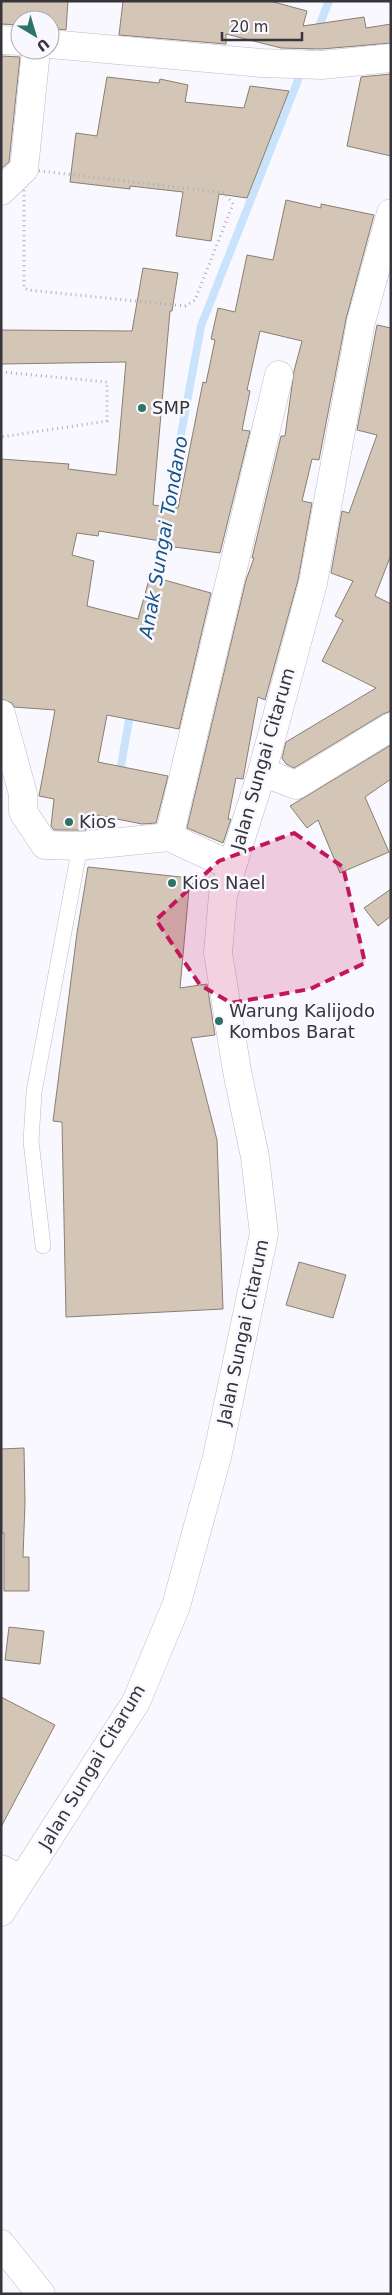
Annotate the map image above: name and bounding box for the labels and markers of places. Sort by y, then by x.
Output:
place label: SMP [152,397,190,418]
marker: SMP [136,402,148,414]
place label: Kios [79,811,116,832]
marker: Kios [63,816,75,828]
place label: Kios Nael [182,872,266,893]
marker: Kios Nael [166,877,178,889]
place label: Warung Kalijodo Kombos Barat [229,1000,375,1042]
marker: Warung Kalijodo Kombos Barat [213,1015,225,1027]

